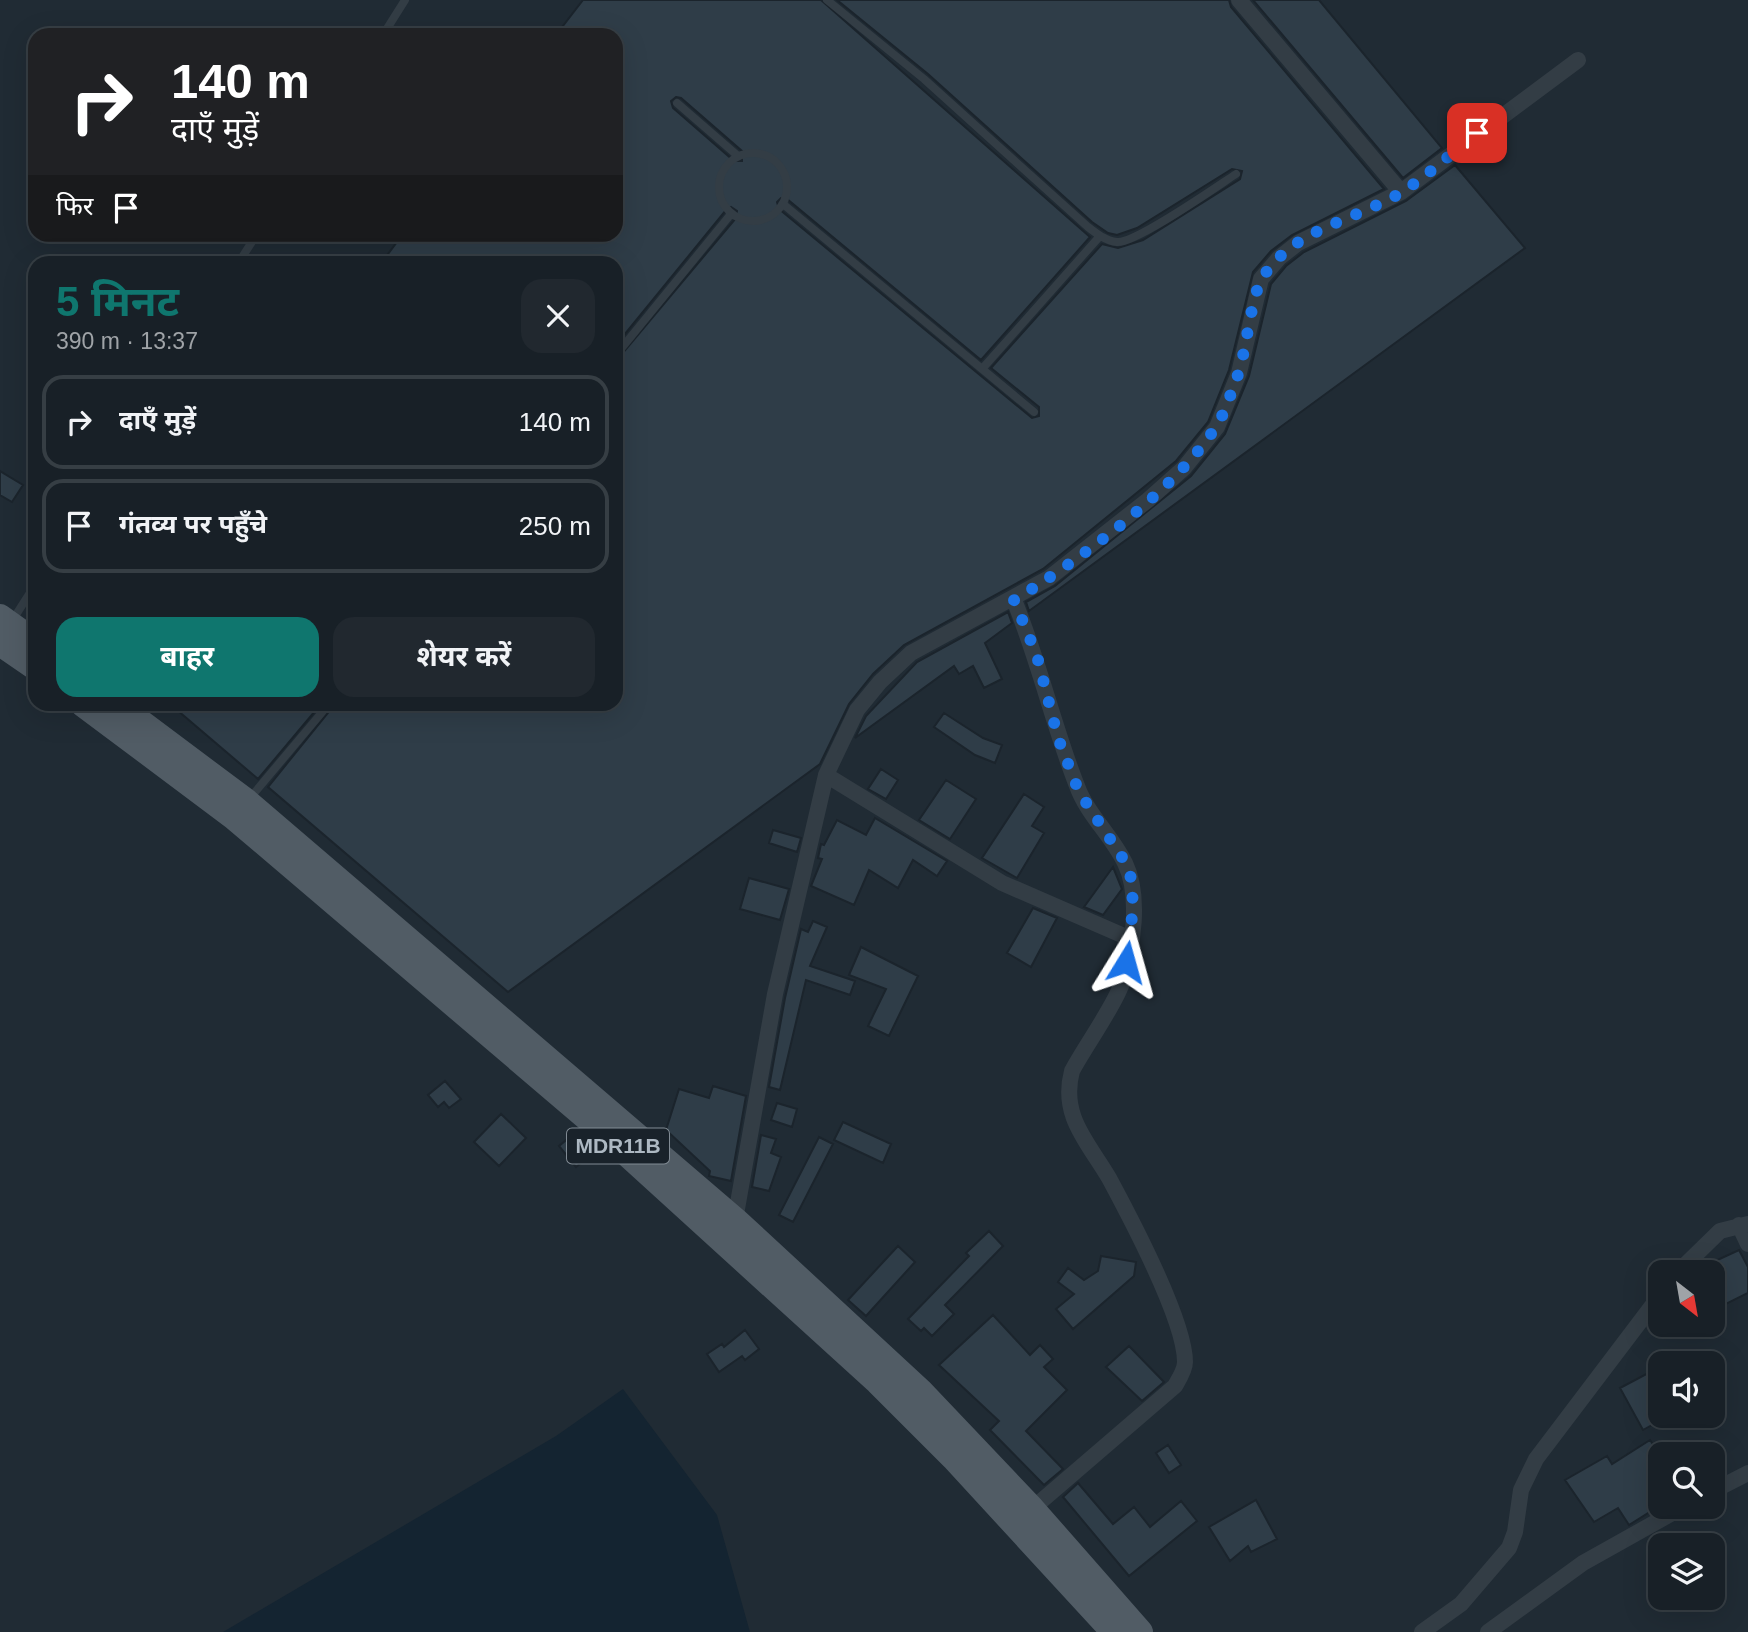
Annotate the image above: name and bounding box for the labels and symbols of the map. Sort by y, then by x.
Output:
pin [1447,103,1507,163]
position arrow [1089,925,1163,999]
road number: MDR11B [567,1128,669,1164]
north arrow [1648,1260,1726,1337]

